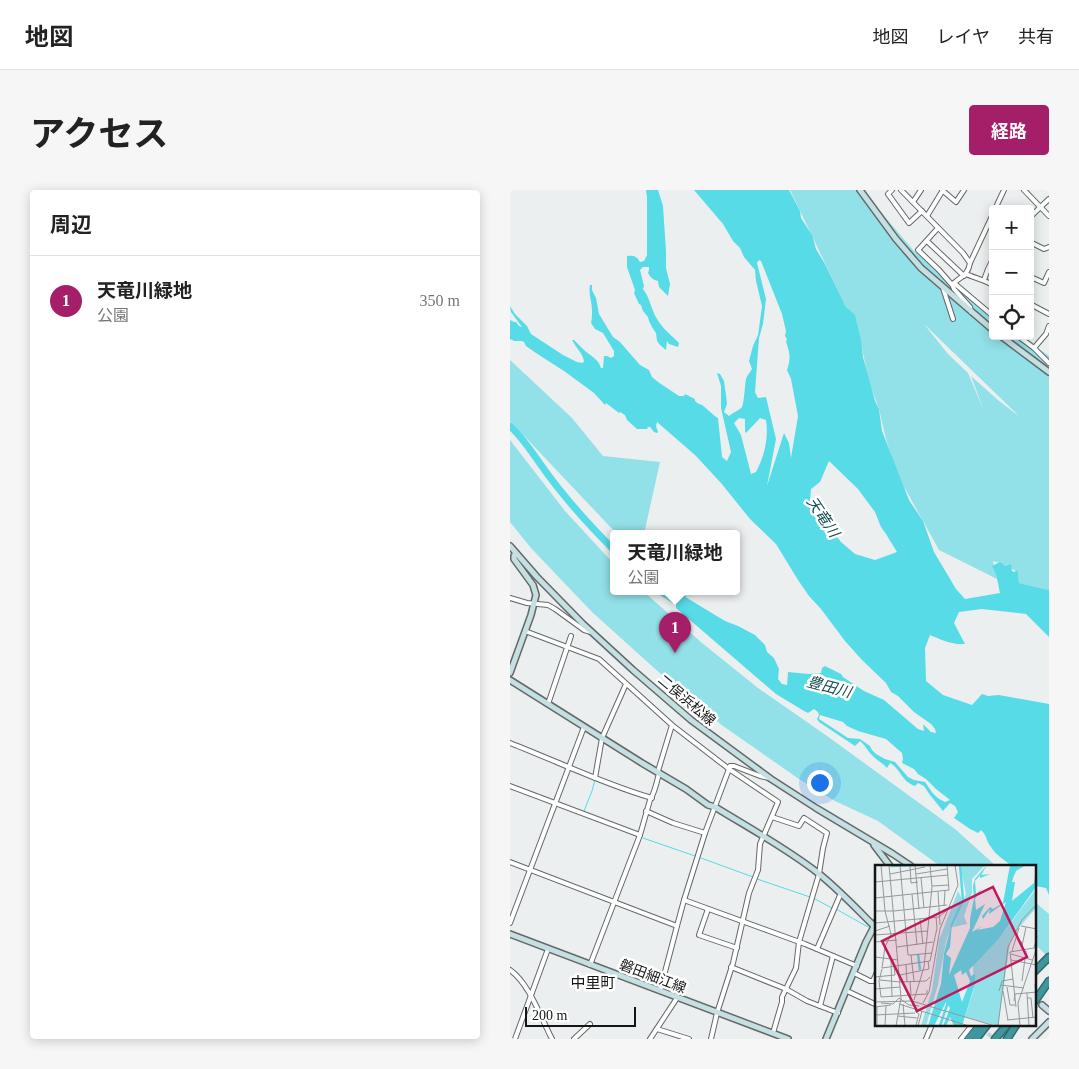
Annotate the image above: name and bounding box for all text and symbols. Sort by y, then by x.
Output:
text: 地図 [25,24,73,50]
text: 地図 [873,27,909,47]
text: レイヤ [937,27,990,47]
text: 共有 [1018,27,1054,47]
button: 経路 [969,105,1049,155]
text: アクセス [30,115,168,154]
map controls [989,205,1034,340]
button: + [989,205,1034,250]
text: 周辺 [50,213,92,237]
button: − [989,250,1034,295]
text: 天竜川緑地 [97,280,192,301]
text: 1 [62,292,70,309]
text: 350 m [420,292,460,309]
button: locate [989,295,1034,340]
text: 公園 [97,307,129,324]
water label: 天竜川 [804,494,843,542]
popup [610,530,740,595]
text: 天竜川緑地 [627,542,723,563]
text: 公園 [627,569,660,586]
pin: 1 [659,612,691,653]
street label: 二俣浜松線 [655,672,718,729]
water label: 豊田川 [805,673,855,701]
your location [807,770,833,796]
inset map [875,865,1036,1026]
street label: 磐田細江線 [617,957,688,996]
district label: 中里町 [570,975,616,991]
scale bar [525,1004,636,1027]
text: 200 m [532,1008,567,1023]

